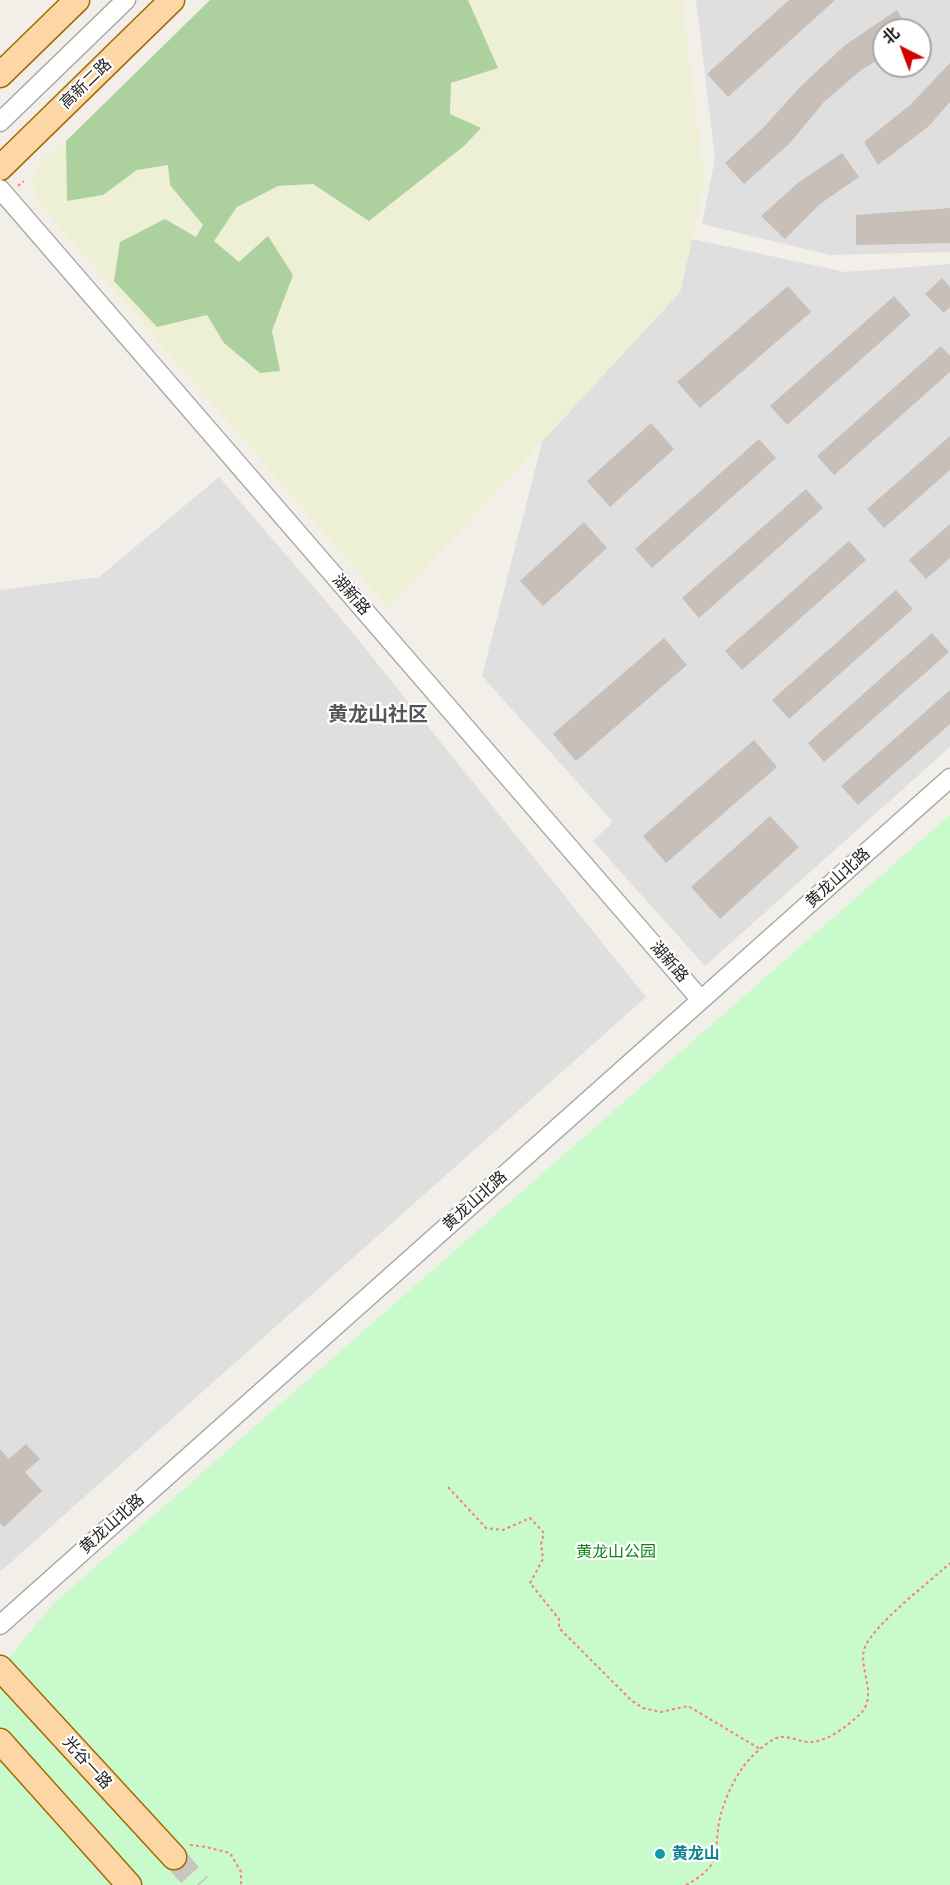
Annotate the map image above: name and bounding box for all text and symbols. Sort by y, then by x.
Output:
north arrow [872,18,932,78]
text: 北 [879,23,903,48]
street label: 高新二路 [56,55,116,113]
street label: 湖新路 [328,571,374,619]
district label: 黄龙山社区 [328,703,428,727]
street label: 黄龙山北路 [802,844,874,912]
street label: 湖新路 [646,938,692,986]
street label: 黄龙山北路 [439,1167,511,1235]
street label: 黄龙山北路 [76,1490,148,1558]
park label: 黄龙山公园 [576,1542,656,1562]
street label: 光谷一路 [58,1733,116,1793]
place label: 黄龙山 [672,1844,720,1864]
marker: 黄龙山 [653,1847,667,1861]

